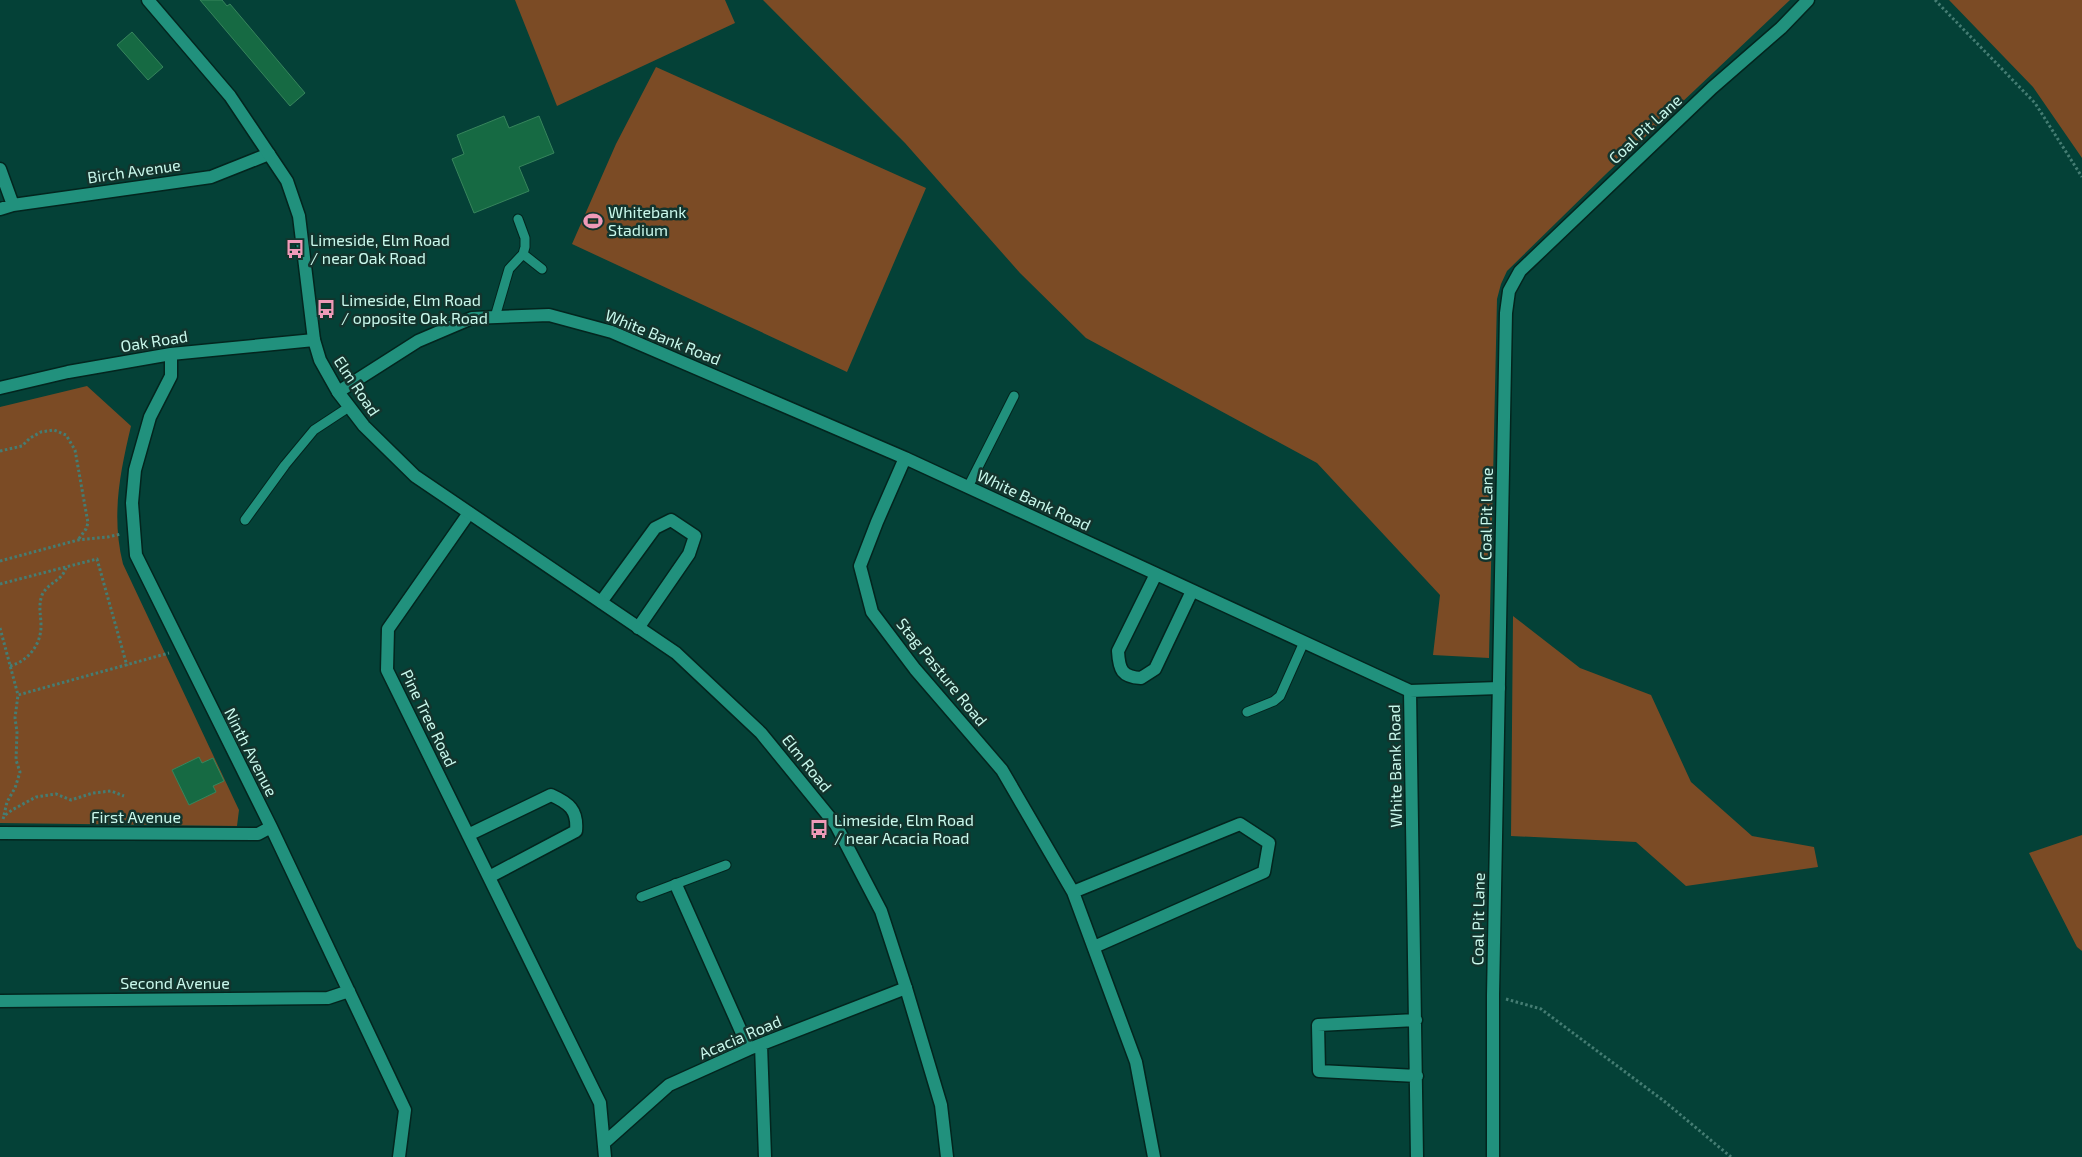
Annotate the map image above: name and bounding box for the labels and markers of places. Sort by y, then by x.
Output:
place label: Whitebank Stadium [608,202,686,239]
sports icon: Whitebank Stadium [582,210,604,232]
place label: Limeside, Elm Road / near Oak Road [310,230,450,267]
bus stop icon: Limeside, Elm Road / near Oak Road [284,238,306,260]
place label: Limeside, Elm Road / opposite Oak Road [341,290,488,327]
bus stop icon: Limeside, Elm Road / opposite Oak Road [315,298,337,320]
place label: Limeside, Elm Road / near Acacia Road [834,810,974,847]
bus stop icon: Limeside, Elm Road / near Acacia Road [808,818,830,840]

